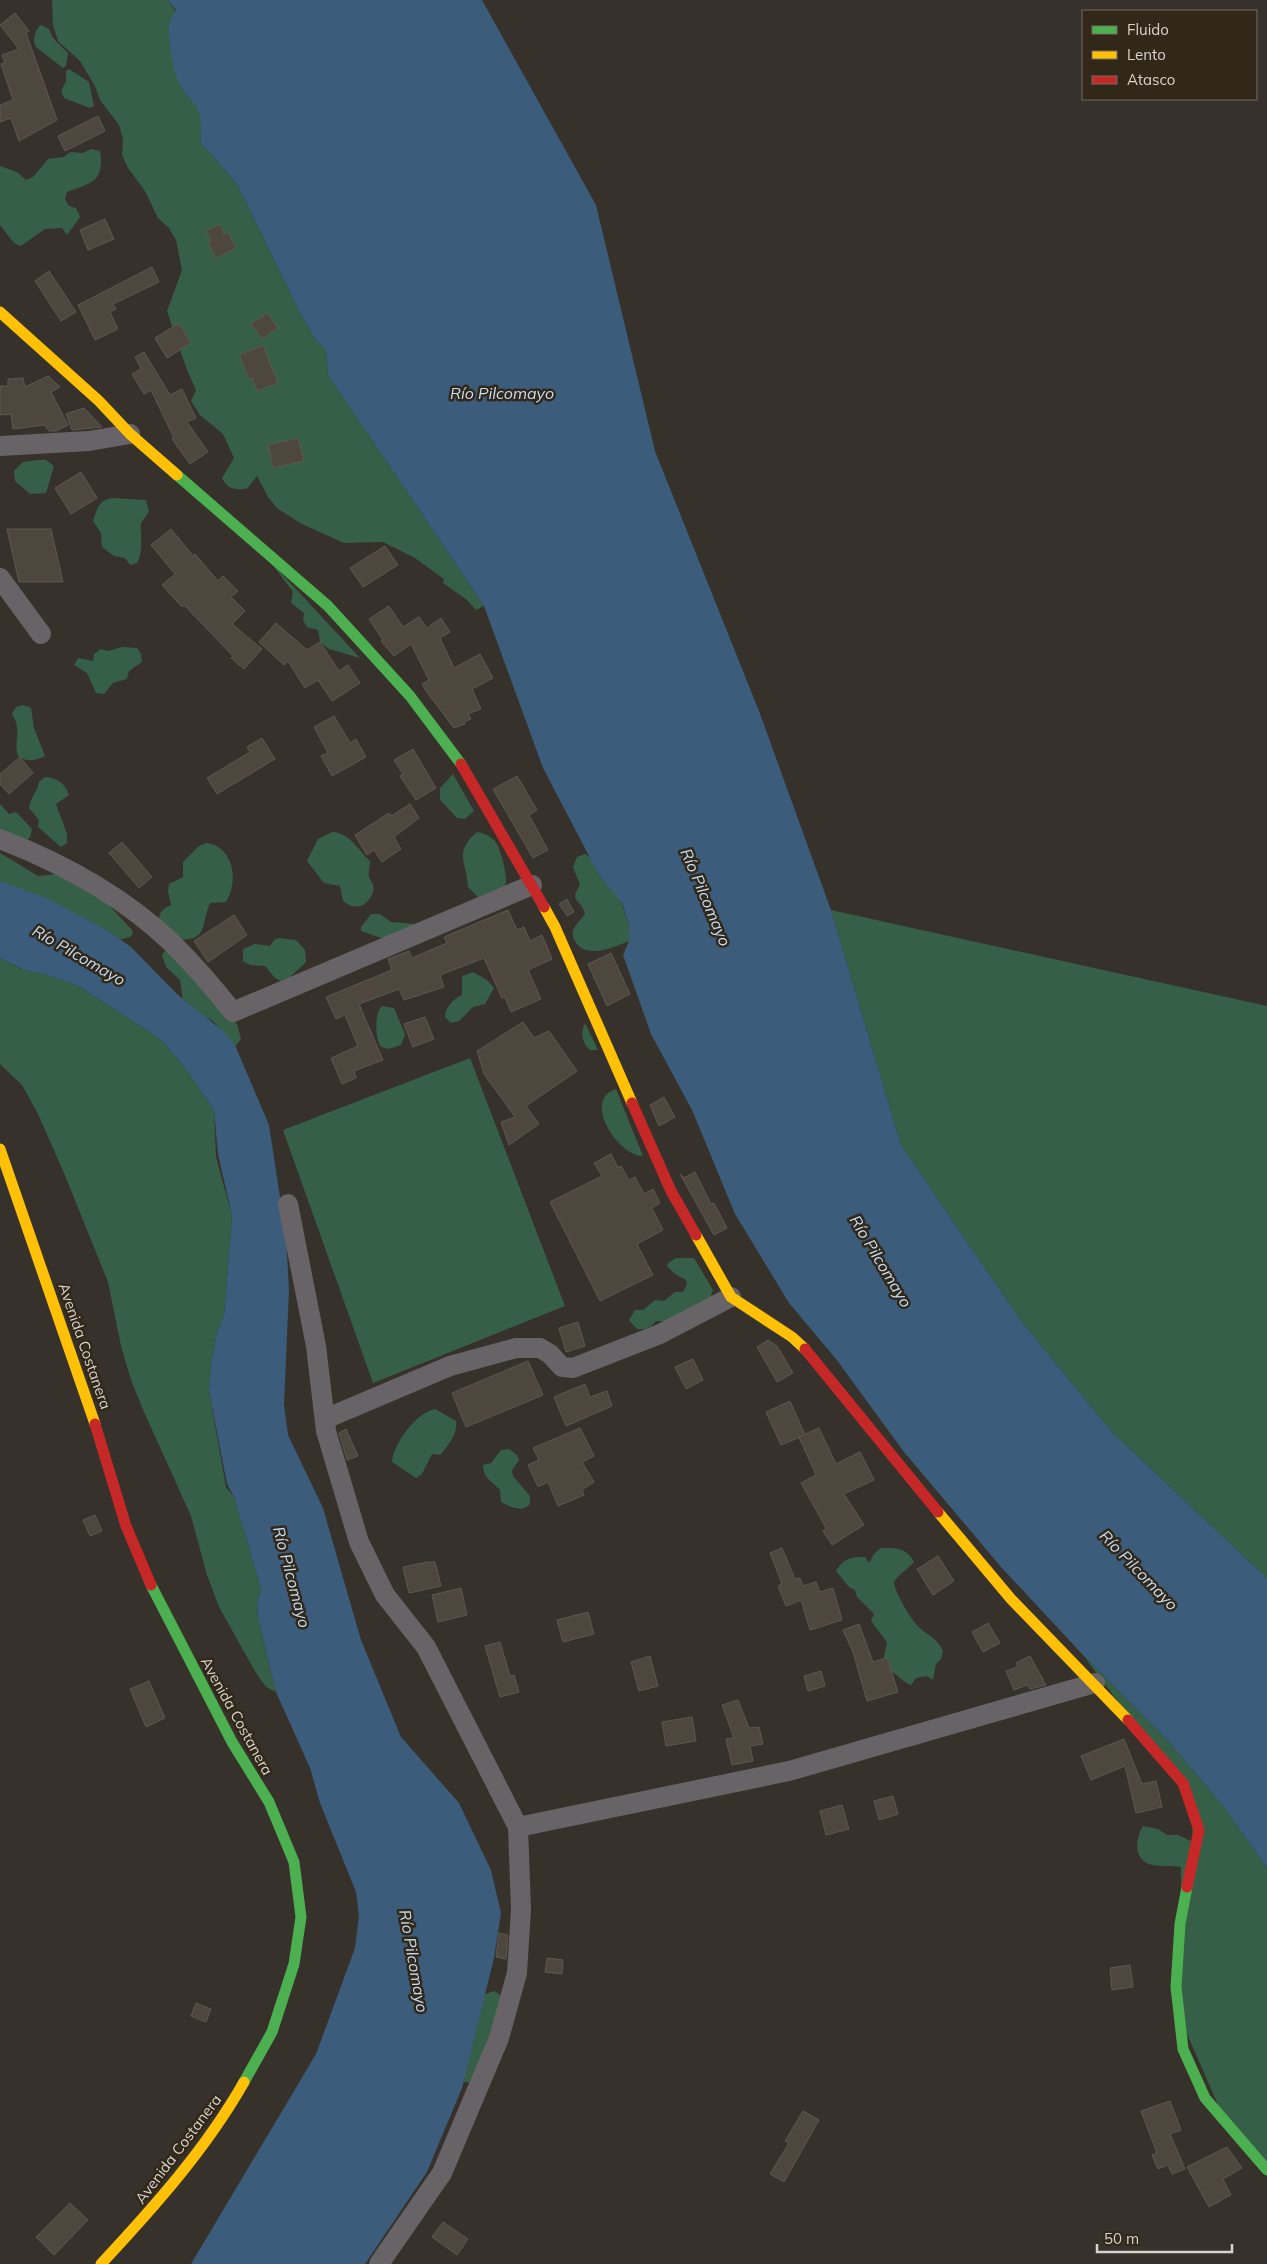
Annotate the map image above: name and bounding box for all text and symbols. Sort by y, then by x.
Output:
legend [1082,10,1257,100]
text: Fluido [1127,20,1169,39]
text: Lento [1127,45,1166,64]
text: Atasco [1127,70,1175,89]
water label: Río Pilcomayo [450,383,554,403]
water label: Río Pilcomayo [676,845,736,949]
water label: Río Pilcomayo [29,920,129,990]
water label: Río Pilcomayo [846,1211,916,1311]
street label: Avenida Costanera [55,1280,115,1412]
water label: Río Pilcomayo [269,1524,315,1630]
water label: Río Pilcomayo [1096,1526,1182,1614]
street label: Avenida Costanera [197,1654,277,1778]
water label: Río Pilcomayo [395,1908,433,2014]
street label: Avenida Costanera [131,2091,225,2207]
scale bar [1097,2222,1232,2254]
text: 50 m [1104,2229,1139,2248]

